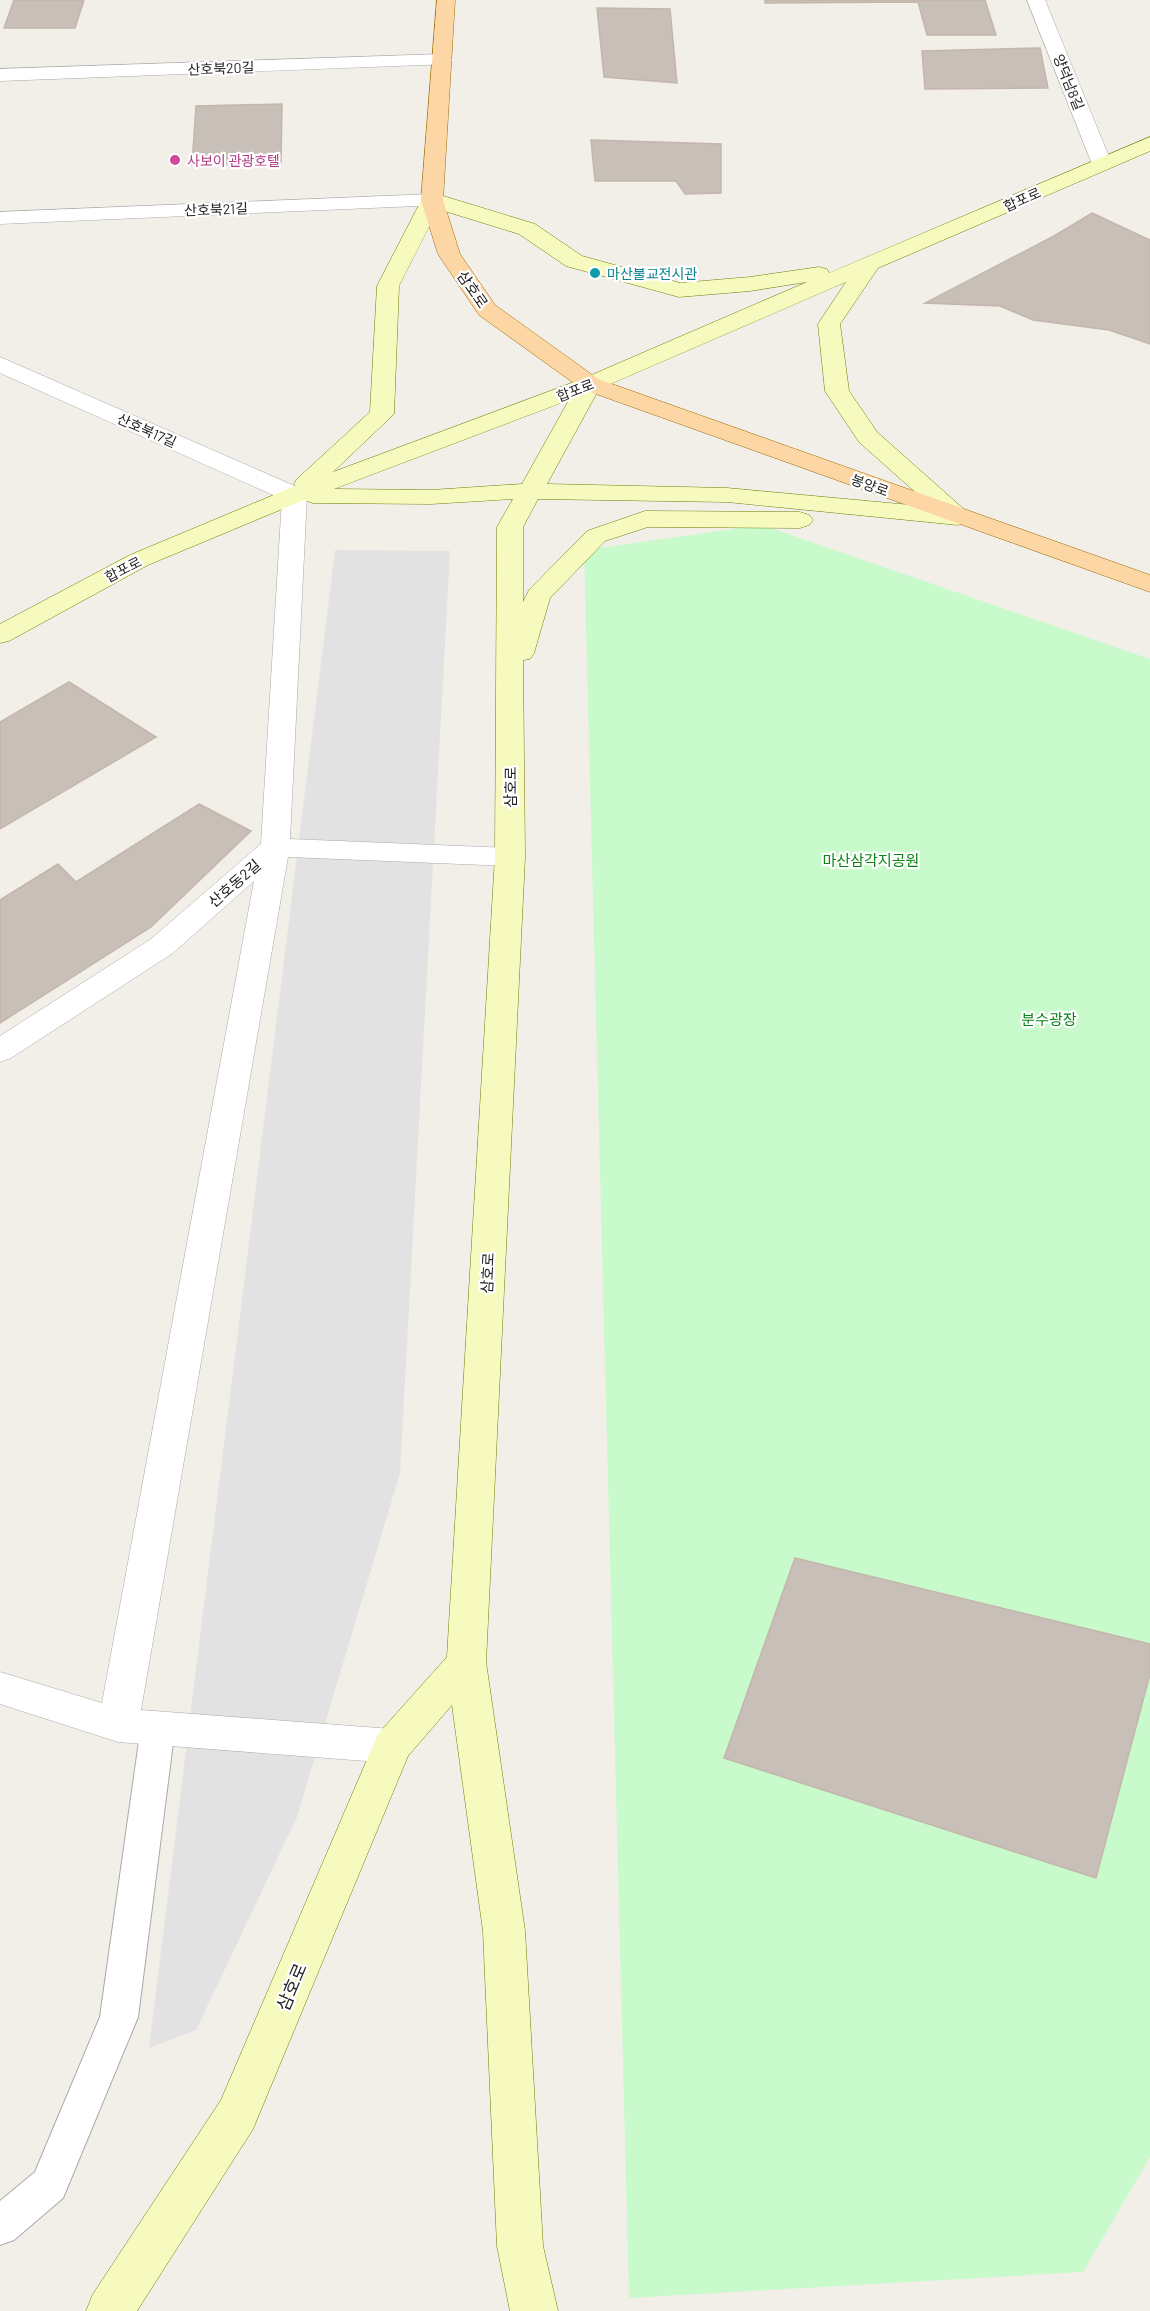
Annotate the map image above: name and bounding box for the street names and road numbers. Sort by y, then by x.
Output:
street label: 양덕남8길 [1050,52,1088,112]
street label: 산호북20길 [187,58,255,78]
street label: 합포로 [1001,183,1043,215]
street label: 산호북21길 [184,199,248,219]
street label: 삼호로 [454,267,492,311]
street label: 합포로 [554,375,596,405]
street label: 산호북17길 [115,409,179,451]
street label: 봉양로 [849,470,891,500]
street label: 합포로 [102,553,144,585]
street label: 삼호로 [501,766,519,808]
street label: 산호동2길 [204,855,264,911]
street label: 삼호로 [477,1252,497,1294]
street label: 삼호로 [271,1960,311,2014]

